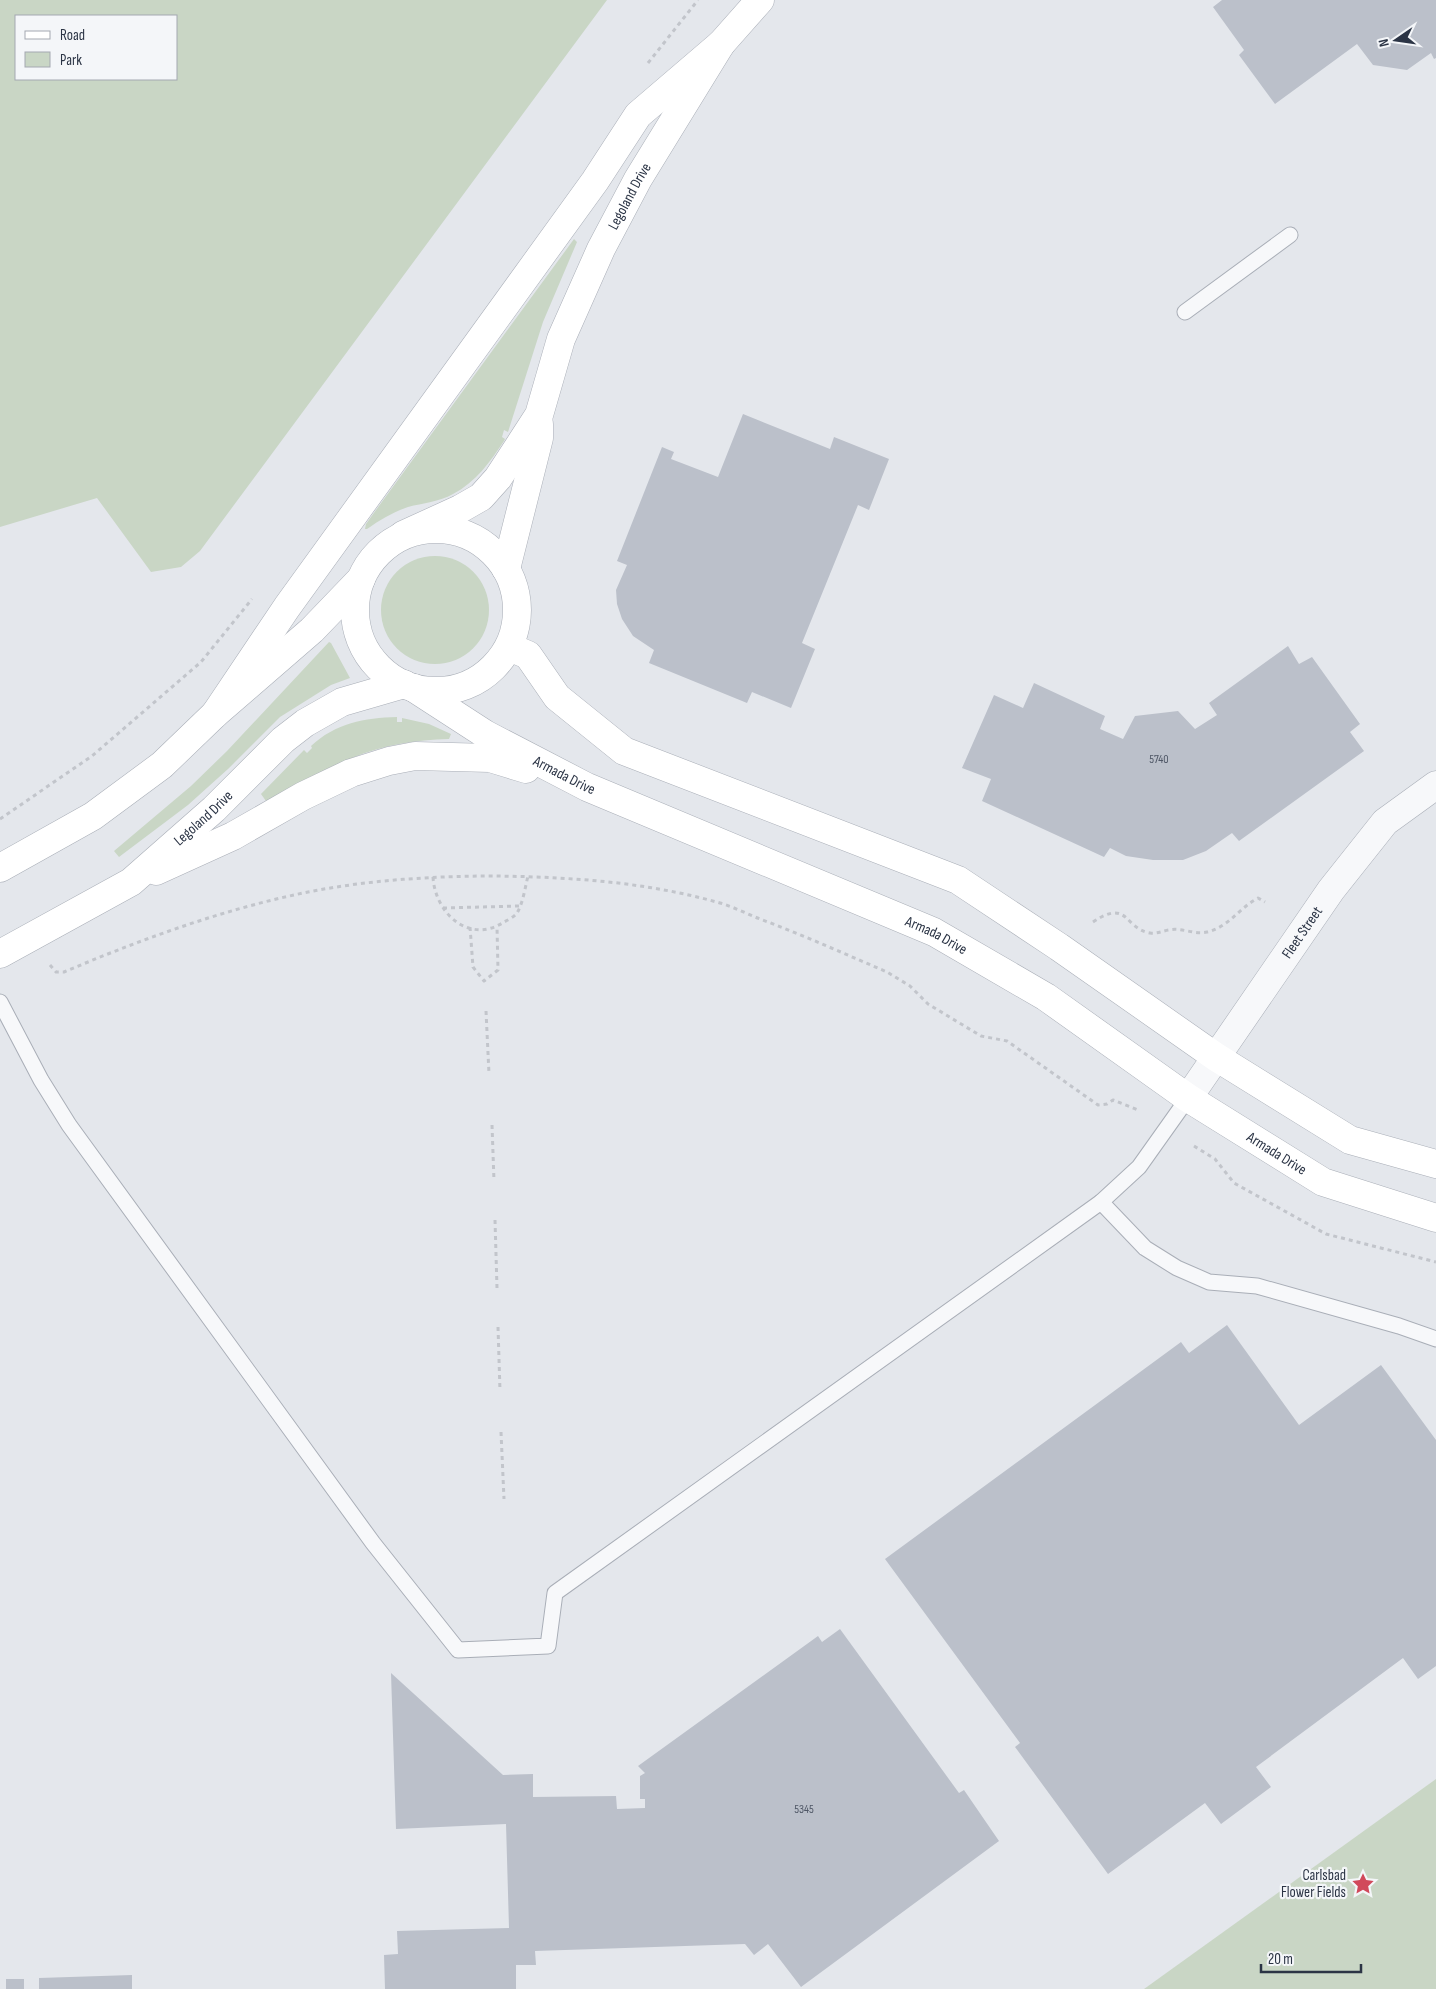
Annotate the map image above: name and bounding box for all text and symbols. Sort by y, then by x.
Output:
legend [15,15,178,80]
north arrow [1371,15,1421,65]
text: Road [60,26,85,45]
text: N [1375,37,1393,48]
text: Park [60,51,82,70]
street label: Legoland Drive [604,159,656,233]
street label: Armada Drive [529,751,598,799]
house number: 5740 [1149,752,1169,767]
street label: Legoland Drive [170,787,237,850]
street label: Fleet Street [1278,903,1327,962]
street label: Armada Drive [901,912,970,959]
street label: Armada Drive [1242,1127,1310,1179]
house number: 5345 [794,1802,814,1817]
place label: Carlsbad Flower Fields [1281,1866,1346,1902]
place icon: Carlsbad Flower Fields [1350,1871,1376,1897]
scale bar [1261,1942,1361,1974]
text: 20 m [1268,1950,1293,1969]

